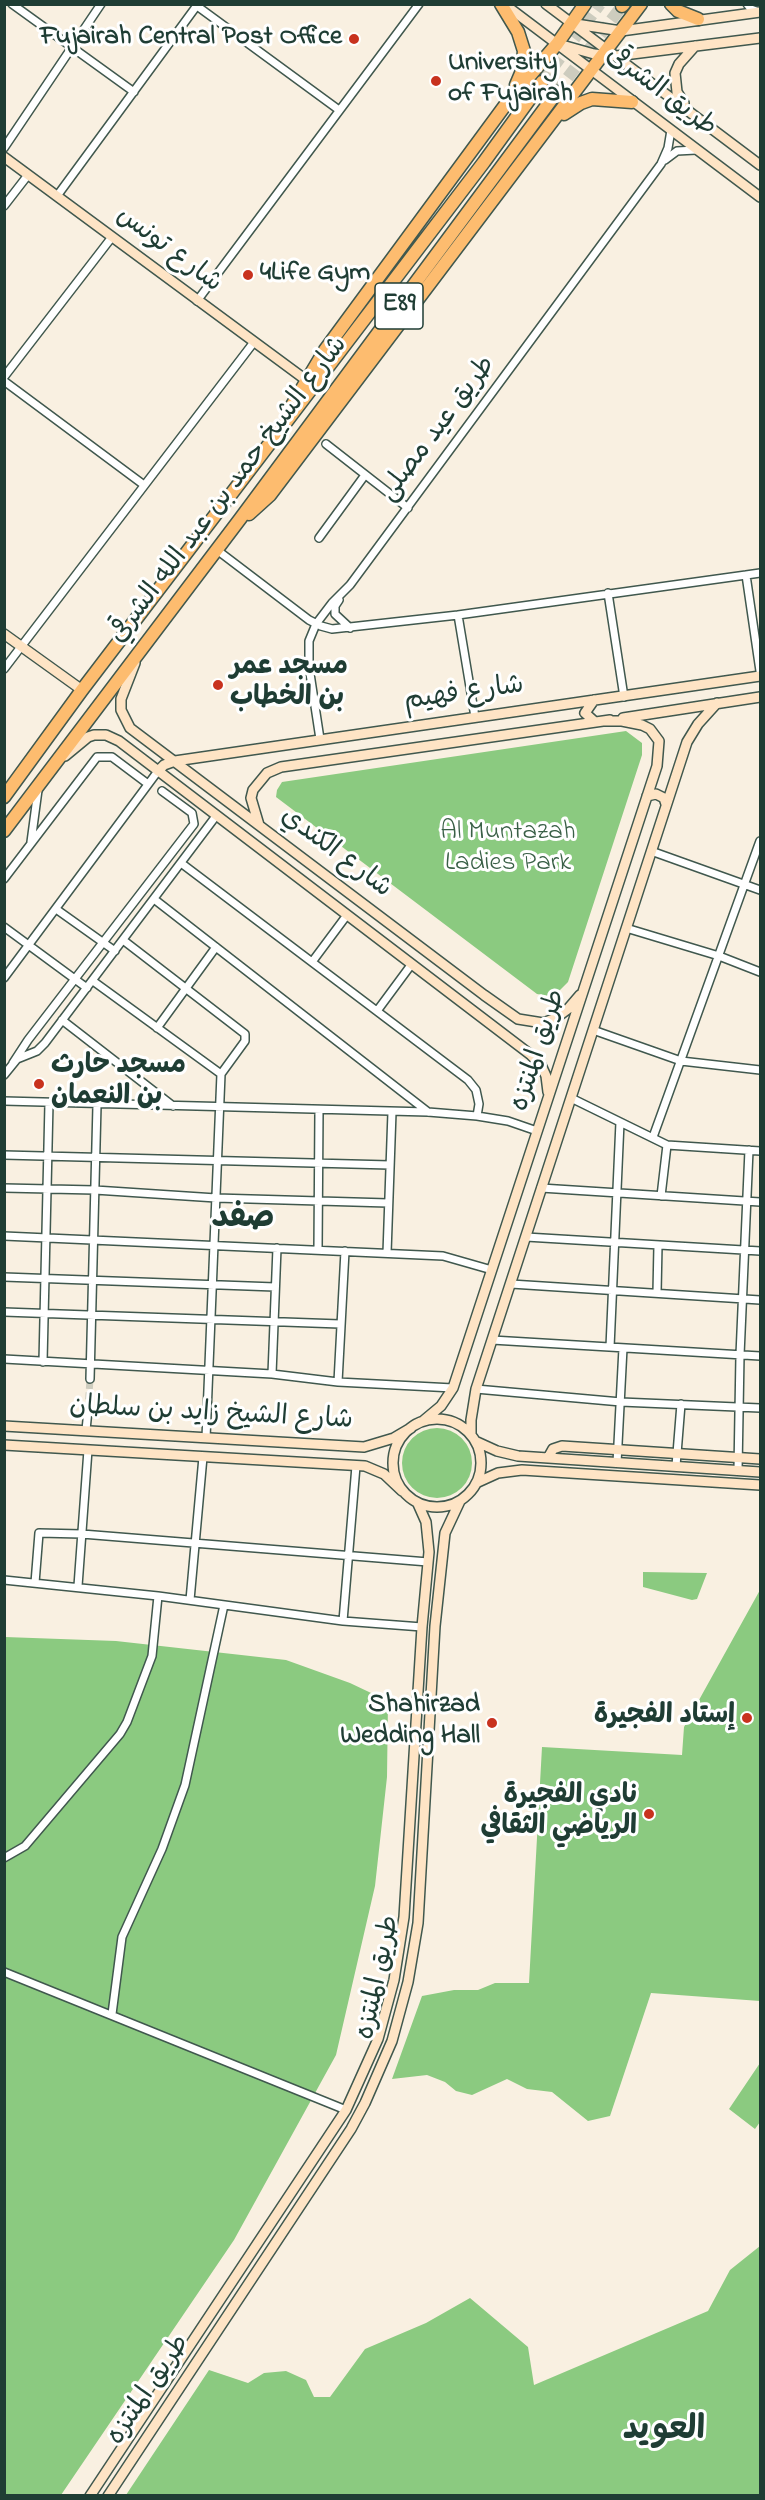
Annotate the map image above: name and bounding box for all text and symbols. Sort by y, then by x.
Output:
place label: Fujairah Central Post Office [40,23,342,55]
marker: Fujairah Central Post Office [347,32,361,46]
street label: طريق الشرقى [598,41,722,145]
place label: University of Fujairah [448,49,573,112]
marker: University of Fujairah [429,74,443,88]
street label: شارع تونس [109,201,227,301]
place label: 4Life Gym [260,259,370,291]
marker: 4Life Gym [241,268,255,282]
road number: E89 [375,283,423,329]
street label: شارع الشيخ حمد بن عبد الله الشرقي [104,331,356,651]
street label: طريق عيد مصلى [374,351,504,509]
place label: مسجد عمر بن الخطاب [230,653,348,716]
street label: شارع فهيم [402,671,526,719]
marker: مسجد عمر بن الخطاب [211,678,225,692]
street label: شارع الكندي [273,802,397,906]
park label: Al Muntazah Ladies Park [440,818,576,881]
street label: طريق المنتزه [505,986,575,1116]
place label: مسجد حارث بن النعمان [51,1052,186,1115]
marker: مسجد حارث بن النعمان [32,1077,46,1091]
district label: صفد [211,1201,275,1241]
street label: شارع الشيخ زايد بن سلطان [68,1391,354,1439]
place label: Shahirzad Wedding Hall [340,1691,480,1754]
place label: إستاد الفجيرة [594,1702,735,1734]
marker: إستاد الفجيرة [740,1711,754,1725]
marker: Shahirzad Wedding Hall [485,1716,499,1730]
place label: نادي الفجيرة الرياضي الثقافي [481,1782,637,1845]
marker: نادي الفجيرة الرياضي الثقافي [642,1807,656,1821]
street label: طريق المنتزه [351,1913,409,2043]
street label: طريق المنتزه [101,2330,199,2452]
district label: العويد [623,2413,705,2453]

